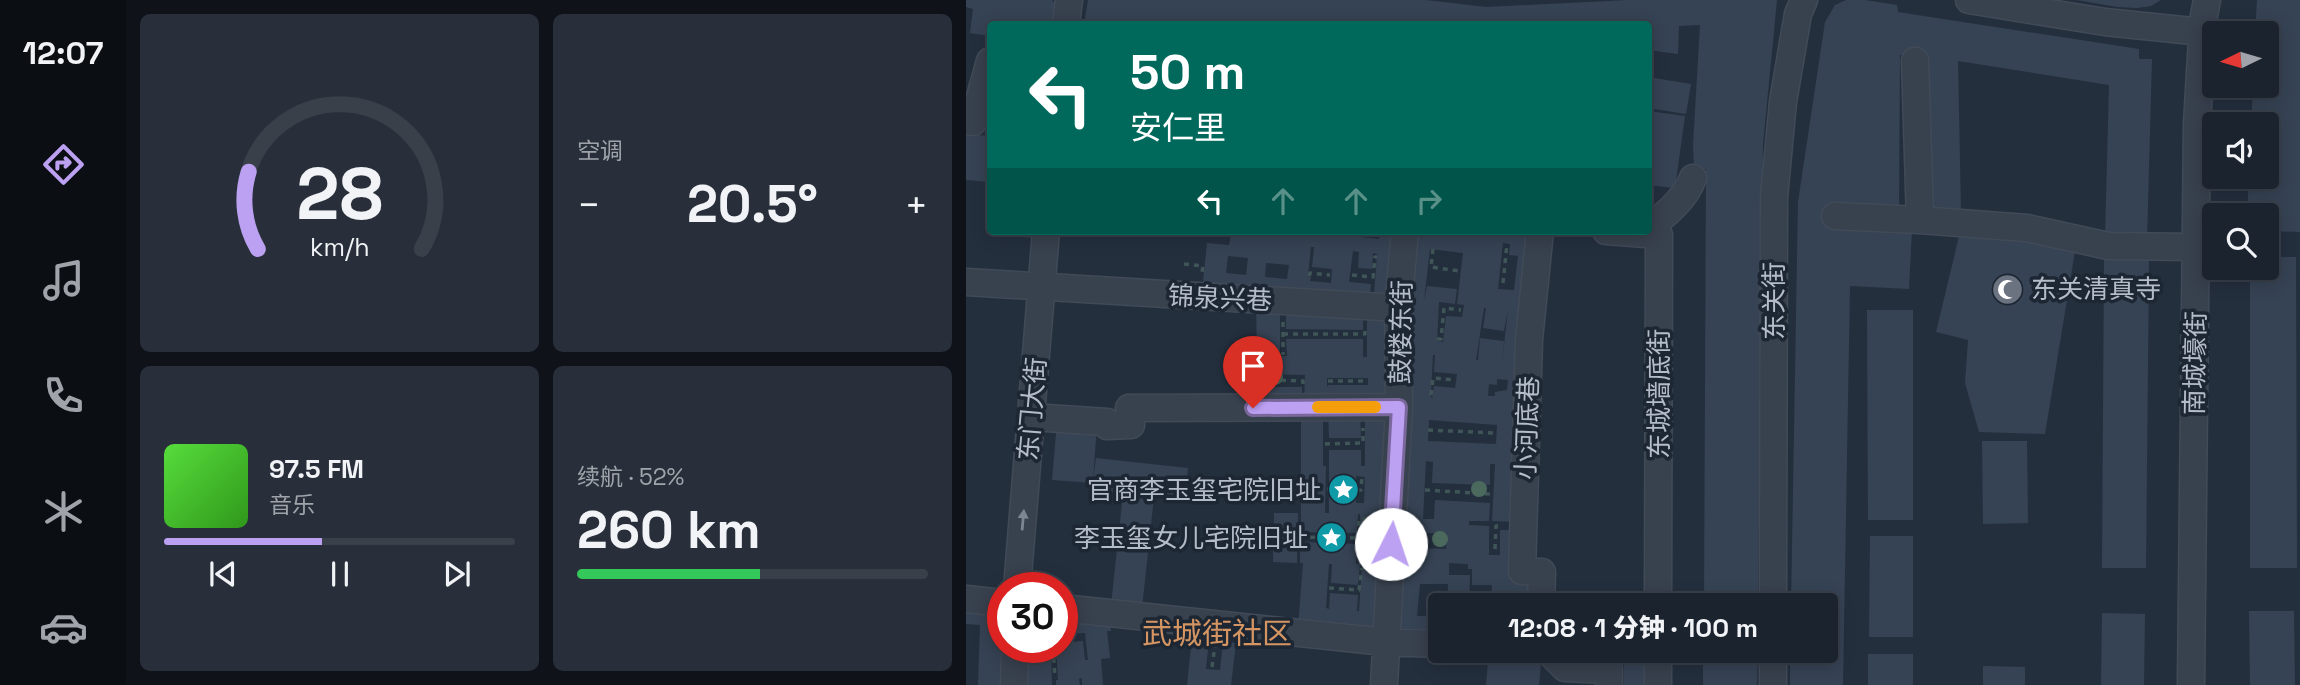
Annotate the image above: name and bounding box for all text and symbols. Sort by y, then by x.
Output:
north arrow [2202,21,2278,98]
map controls [2202,21,2279,280]
text: 12:07 [23,33,103,73]
text: 50 m [1130,41,1245,103]
icon: left [1015,49,1106,140]
text: 安仁里 [1130,108,1226,148]
button: sound [2202,112,2279,189]
text: 空调 [577,136,623,166]
icon: directions [39,140,88,189]
text: 28 [296,147,383,240]
text: 20.5° [687,171,818,237]
text: − [577,181,601,229]
text: + [904,181,928,229]
icon: left [1191,182,1229,220]
icon: ahead [1264,182,1302,220]
icon: ahead [1337,182,1375,220]
icon: right [1410,182,1448,220]
button: search [2202,203,2279,280]
text: km/h [310,231,369,263]
icon: music [39,256,88,305]
street label: 东关街 [1757,262,1791,340]
mosque icon: 东关清真寺 [1991,272,2025,306]
place label: 东关清真寺 [2031,272,2161,306]
street label: 锦泉兴巷 [1167,278,1273,318]
street label: 鼓楼东街 [1383,280,1419,384]
street label: 南城壕街 [2177,311,2213,415]
street label: 东城墙底街 [1642,329,1676,459]
pin [1223,336,1283,408]
icon: arrive [1234,347,1272,385]
street label: 东门大街 [1011,356,1053,462]
icon: phone [39,371,88,420]
street label: 小河底巷 [1508,375,1546,481]
text: 97.5 FM [269,452,364,486]
text: 续航 · 52% [577,462,684,492]
place label: 官商李玉玺宅院旧址 [1087,473,1321,507]
place icon: 官商李玉玺宅院旧址 [1327,473,1361,507]
icon: climate [39,487,88,536]
text: 音乐 [269,490,315,520]
text: 260 km [577,497,761,563]
position arrow [1354,507,1428,581]
one-way arrow [1018,509,1029,531]
place label: 李玉玺女儿宅院旧址 [1074,521,1308,555]
place icon: 李玉玺女儿宅院旧址 [1314,521,1348,555]
icon: previous [204,555,242,593]
icon: pause [321,555,359,593]
icon: next [438,555,476,593]
speed limit sign: 30 [987,572,1078,663]
icon: car [39,603,88,652]
text: 12:08 · 1 分钟 · 100 m [1508,611,1758,645]
district label: 武城街社区 [1142,614,1292,653]

